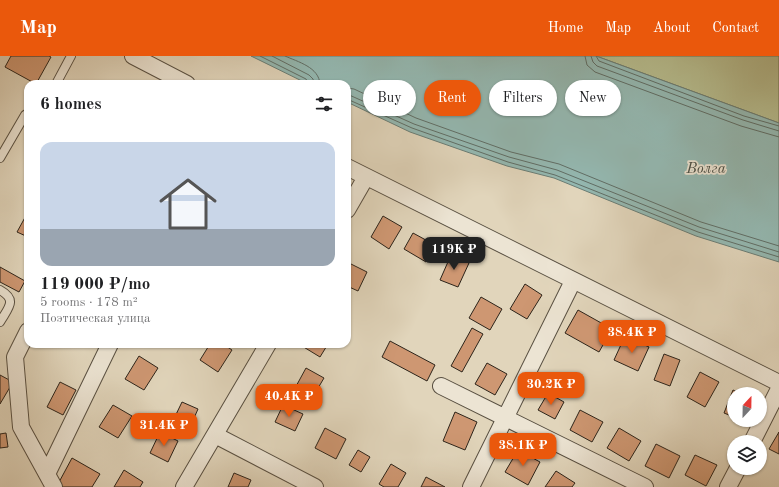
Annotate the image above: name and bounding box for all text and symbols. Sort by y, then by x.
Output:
text: Map [20,19,57,38]
text: Home [548,21,583,35]
text: Map [605,21,631,35]
text: About [653,21,690,35]
text: Contact [712,21,759,35]
chip: Buy [363,80,416,116]
chip: Rent [424,80,481,116]
chip: Filters [489,80,557,116]
chip: New [565,80,621,116]
icon: filters [313,93,335,115]
text: 6 homes [40,96,102,113]
water label: Волга [685,162,726,177]
icon: home [152,168,224,240]
pin: 119K ₽ [421,237,487,271]
text: 119K ₽ [431,243,477,256]
text: 119 000 ₽/mo [40,276,150,293]
text: 5 rooms · 178 m² [40,296,138,309]
text: Поэтическая улица [40,312,150,325]
pin: 38.4K ₽ [595,320,669,354]
text: 38.4K ₽ [607,326,657,339]
pin: 30.2K ₽ [514,372,588,406]
text: 30.2K ₽ [526,378,576,391]
pin: 40.4K ₽ [252,384,326,418]
north arrow [727,387,767,427]
map controls [727,387,767,475]
text: 40.4K ₽ [264,390,314,403]
pin: 31.4K ₽ [127,413,201,447]
text: 31.4K ₽ [139,419,189,432]
pin: 38.1K ₽ [486,433,560,467]
button: layers [727,435,767,475]
text: 38.1K ₽ [498,439,548,452]

